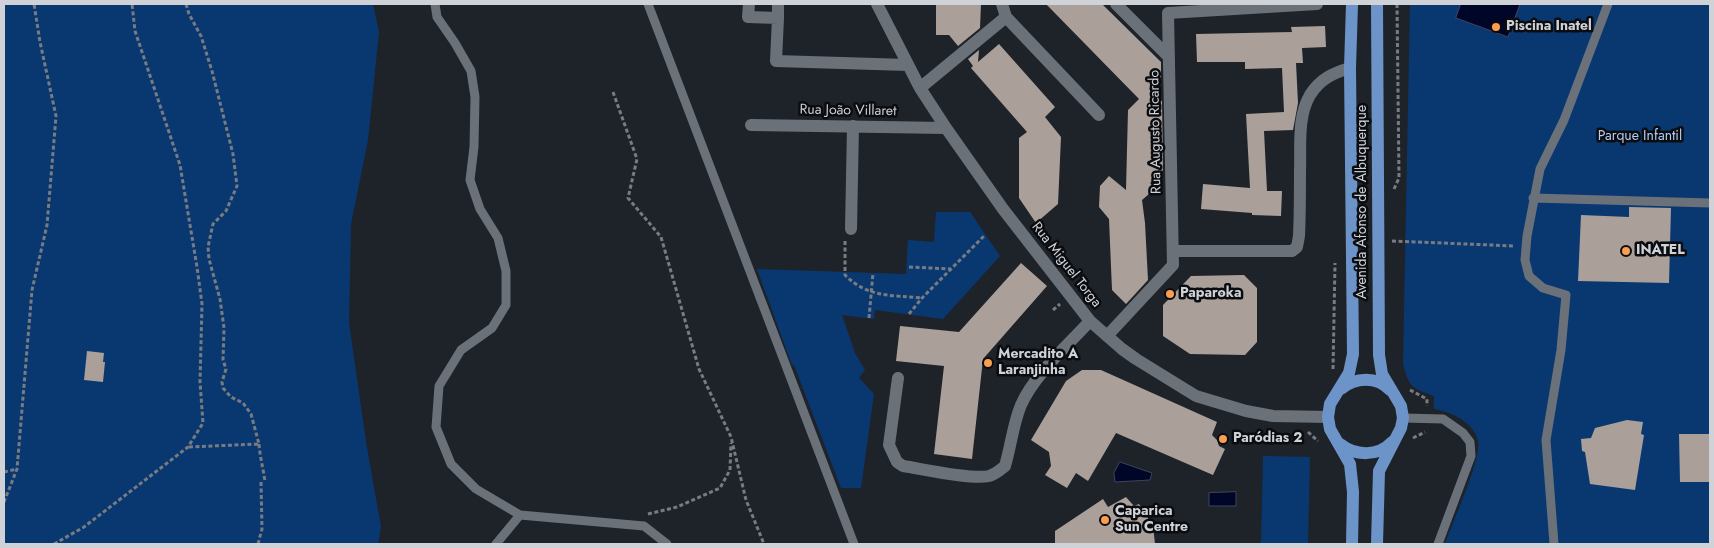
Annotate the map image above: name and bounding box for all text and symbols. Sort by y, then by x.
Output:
place label: Piscina Inatel [1506,19,1592,35]
marker: Piscina Inatel [1490,21,1502,33]
street label: Rua Augusto Ricardo [1147,70,1165,194]
street label: Rua João Villaret [799,102,897,120]
street label: Avenida Afonso de Albuquerque [1355,105,1371,299]
park label: Parque Infantil [1598,129,1682,145]
street label: Rua Miguel Torga [1028,219,1104,311]
place label: INATEL [1636,243,1685,259]
marker: INATEL [1620,245,1632,257]
place label: Paparoka [1180,286,1241,302]
marker: Paparoka [1164,288,1176,300]
place label: Mercadito A Laranjinha [998,347,1078,380]
marker: Mercadito A Laranjinha [982,357,994,369]
place label: Paródias 2 [1233,431,1302,447]
marker: Paródias 2 [1217,433,1229,445]
place label: Caparica Sun Centre [1115,504,1188,536]
marker: Caparica Sun Centre [1099,514,1111,526]

